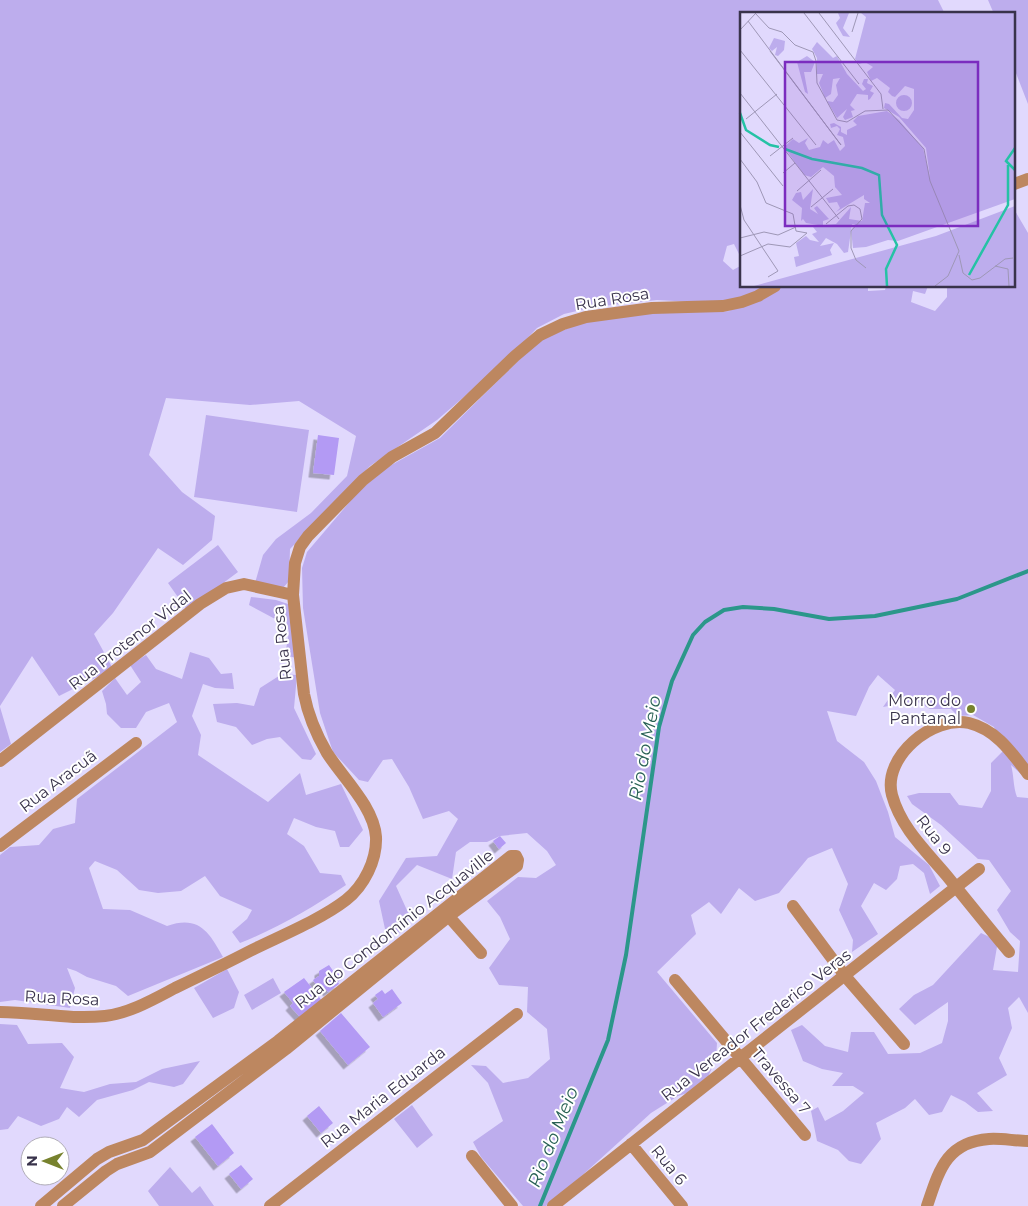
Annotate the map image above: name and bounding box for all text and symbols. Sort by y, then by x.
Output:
inset map [740,12,1016,288]
street label: Rua Rosa [574,284,650,314]
street label: Rua Protenor Vidal [65,586,195,694]
street label: Rua Rosa [269,605,295,681]
place label: Morro do Pantanal [888,691,961,728]
water label: Rio do Meio [624,694,666,802]
marker: Morro do Pantanal [965,703,977,715]
street label: Rua Aracuã [16,746,100,816]
street label: Rua 9 [912,811,956,859]
street label: Rua do Condomínio Acquaville [291,846,497,1012]
street label: Rua Vereador Frederico Veras [657,945,855,1105]
street label: Rua Rosa [24,987,100,1009]
street label: Rua Maria Eduarda [317,1042,449,1152]
street label: Travessa 7 [748,1044,814,1118]
water label: Rio do Meio [523,1084,583,1190]
north arrow [20,1136,70,1186]
street label: Rua 6 [647,1141,691,1189]
text: N [23,1155,41,1167]

